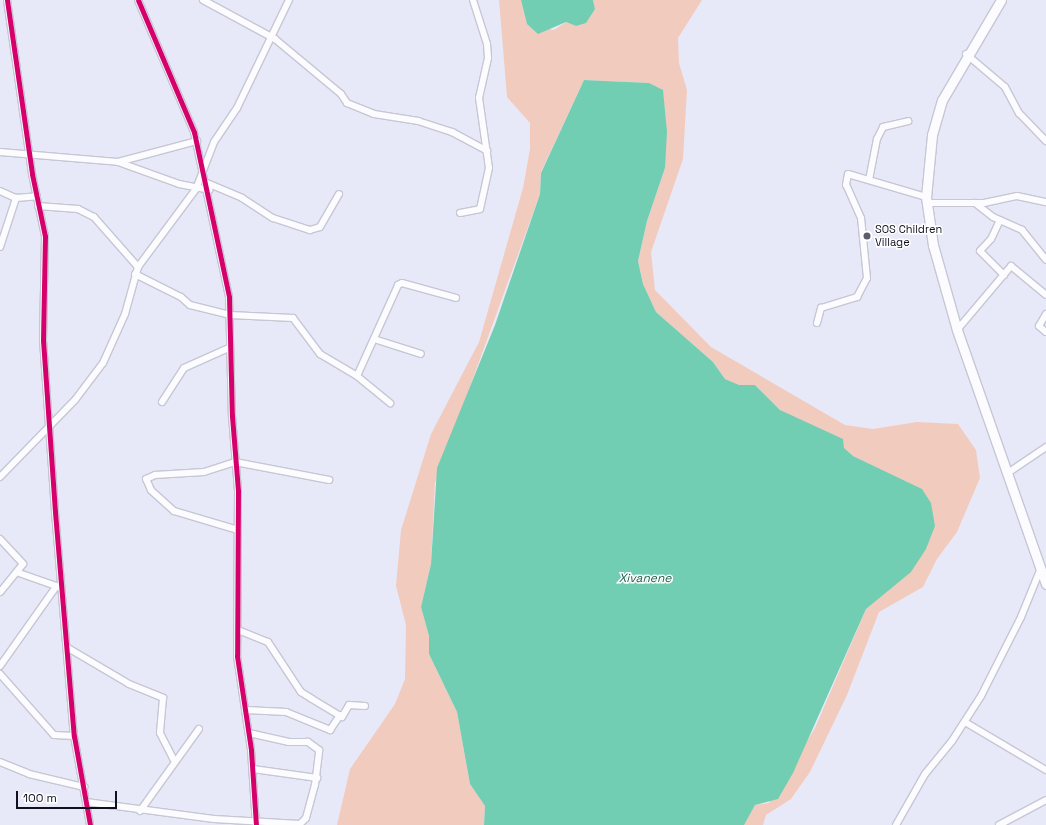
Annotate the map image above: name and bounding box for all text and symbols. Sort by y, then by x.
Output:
place label: SOS Children Village [875,223,942,249]
marker: SOS Children Village [862,231,872,241]
water label: Xivanene [619,572,671,586]
scale bar [18,783,119,809]
text: 100 m [23,790,57,806]

